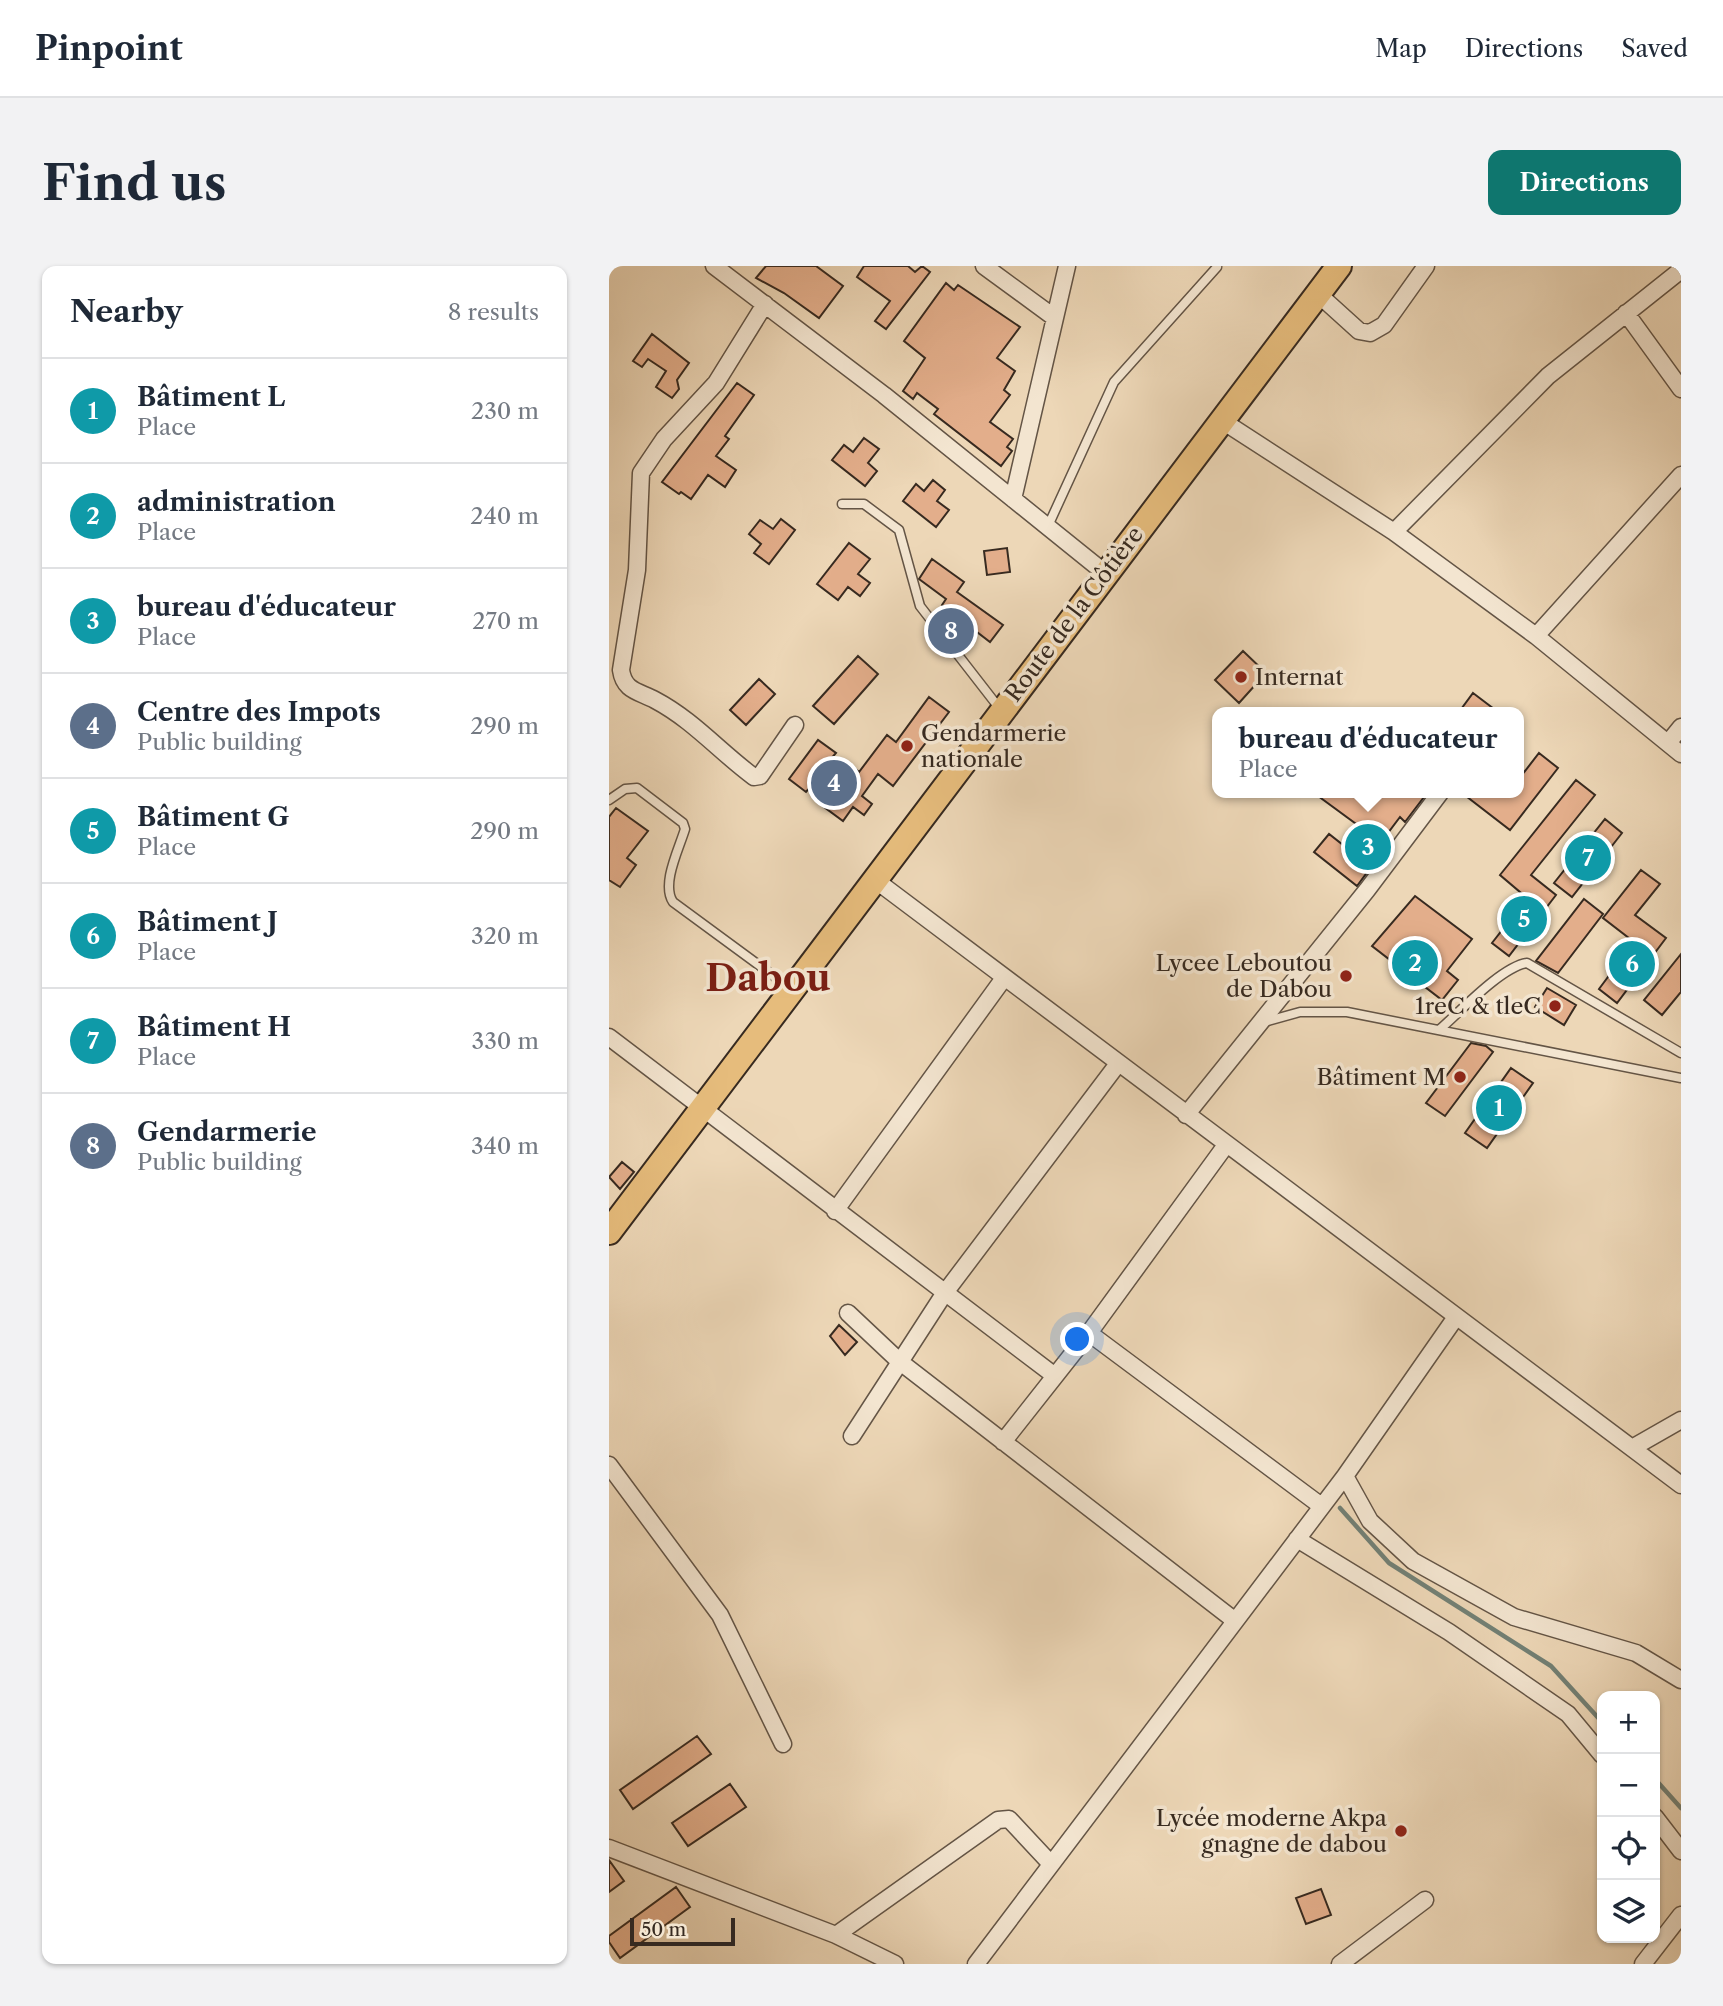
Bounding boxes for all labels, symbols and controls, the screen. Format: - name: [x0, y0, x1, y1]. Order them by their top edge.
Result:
- text: Pinpoint: [35, 28, 183, 69]
- text: Map: [1375, 34, 1427, 63]
- text: Directions: [1465, 34, 1583, 63]
- text: Saved: [1621, 34, 1688, 63]
- button: Directions: [1488, 150, 1681, 215]
- text: Find us: [42, 152, 226, 213]
- text: Nearby: [70, 293, 183, 330]
- text: 8 results: [448, 298, 539, 326]
- text: Bâtiment L: [137, 381, 285, 413]
- text: 1: [88, 397, 98, 425]
- text: 230 m: [471, 397, 539, 425]
- text: Place: [137, 413, 196, 441]
- text: administration: [137, 486, 336, 518]
- text: 2: [86, 502, 100, 530]
- text: 240 m: [470, 502, 539, 530]
- text: Place: [137, 518, 196, 546]
- street label: Route de la Côtière: [999, 521, 1149, 707]
- text: bureau d'éducateur: [137, 591, 396, 623]
- pin: 8: [928, 605, 974, 657]
- text: 3: [87, 607, 100, 635]
- text: 270 m: [472, 607, 539, 635]
- text: Place: [137, 623, 196, 651]
- place label: Internat: [1255, 663, 1343, 691]
- marker: Internat: [1233, 669, 1249, 685]
- text: Centre des Impots: [137, 696, 381, 728]
- popup: [1212, 707, 1524, 798]
- text: 4: [86, 712, 100, 740]
- text: 290 m: [470, 712, 539, 740]
- place label: Gendarmerie nationale: [921, 719, 1067, 773]
- text: bureau d'éducateur: [1239, 723, 1497, 755]
- text: Public building: [137, 728, 302, 756]
- marker: Gendarmerie nationale: [899, 738, 915, 754]
- text: Place: [1239, 755, 1298, 783]
- pin: 4: [811, 757, 857, 809]
- text: Bâtiment G: [137, 801, 289, 833]
- text: 5: [87, 817, 99, 845]
- text: 290 m: [470, 817, 539, 845]
- pin: 3: [1345, 821, 1391, 873]
- pin: 7: [1565, 832, 1611, 884]
- text: Place: [137, 833, 196, 861]
- pin: 5: [1501, 893, 1547, 945]
- text: Bâtiment J: [137, 906, 278, 938]
- text: 6: [86, 922, 100, 950]
- text: 320 m: [471, 922, 539, 950]
- pin: 2: [1392, 937, 1438, 989]
- text: Place: [137, 938, 196, 966]
- pin: 6: [1609, 938, 1655, 990]
- place label: Lycee Leboutou de Dabou: [1155, 949, 1332, 1003]
- district label: Dabou: [705, 955, 831, 1001]
- marker: Lycee Leboutou de Dabou: [1338, 968, 1354, 984]
- place label: 1reC & tleC: [1415, 992, 1541, 1020]
- marker: 1reC & tleC: [1547, 998, 1563, 1014]
- text: Bâtiment H: [137, 1011, 291, 1043]
- text: 7: [87, 1027, 99, 1055]
- text: 330 m: [472, 1027, 539, 1055]
- text: Place: [137, 1043, 196, 1071]
- place label: Bâtiment M: [1316, 1063, 1446, 1091]
- marker: Bâtiment M: [1452, 1069, 1468, 1085]
- pin: 1: [1476, 1082, 1522, 1134]
- text: Gendarmerie: [137, 1116, 316, 1148]
- text: 8: [86, 1132, 100, 1160]
- text: 340 m: [471, 1132, 539, 1160]
- text: Public building: [137, 1148, 302, 1176]
- your location: [1060, 1322, 1094, 1356]
- map controls: [1597, 1691, 1660, 1943]
- button: +: [1597, 1691, 1660, 1754]
- button: −: [1597, 1754, 1660, 1817]
- place label: Lycée moderne Akpa gnagne de dabou: [1156, 1804, 1388, 1858]
- button: locate: [1597, 1817, 1660, 1880]
- marker: Lycée moderne Akpa gnagne de dabou: [1393, 1823, 1409, 1839]
- button: layers: [1597, 1880, 1660, 1943]
- scale bar: [630, 1915, 735, 1947]
- text: 50 m: [641, 1918, 686, 1941]

